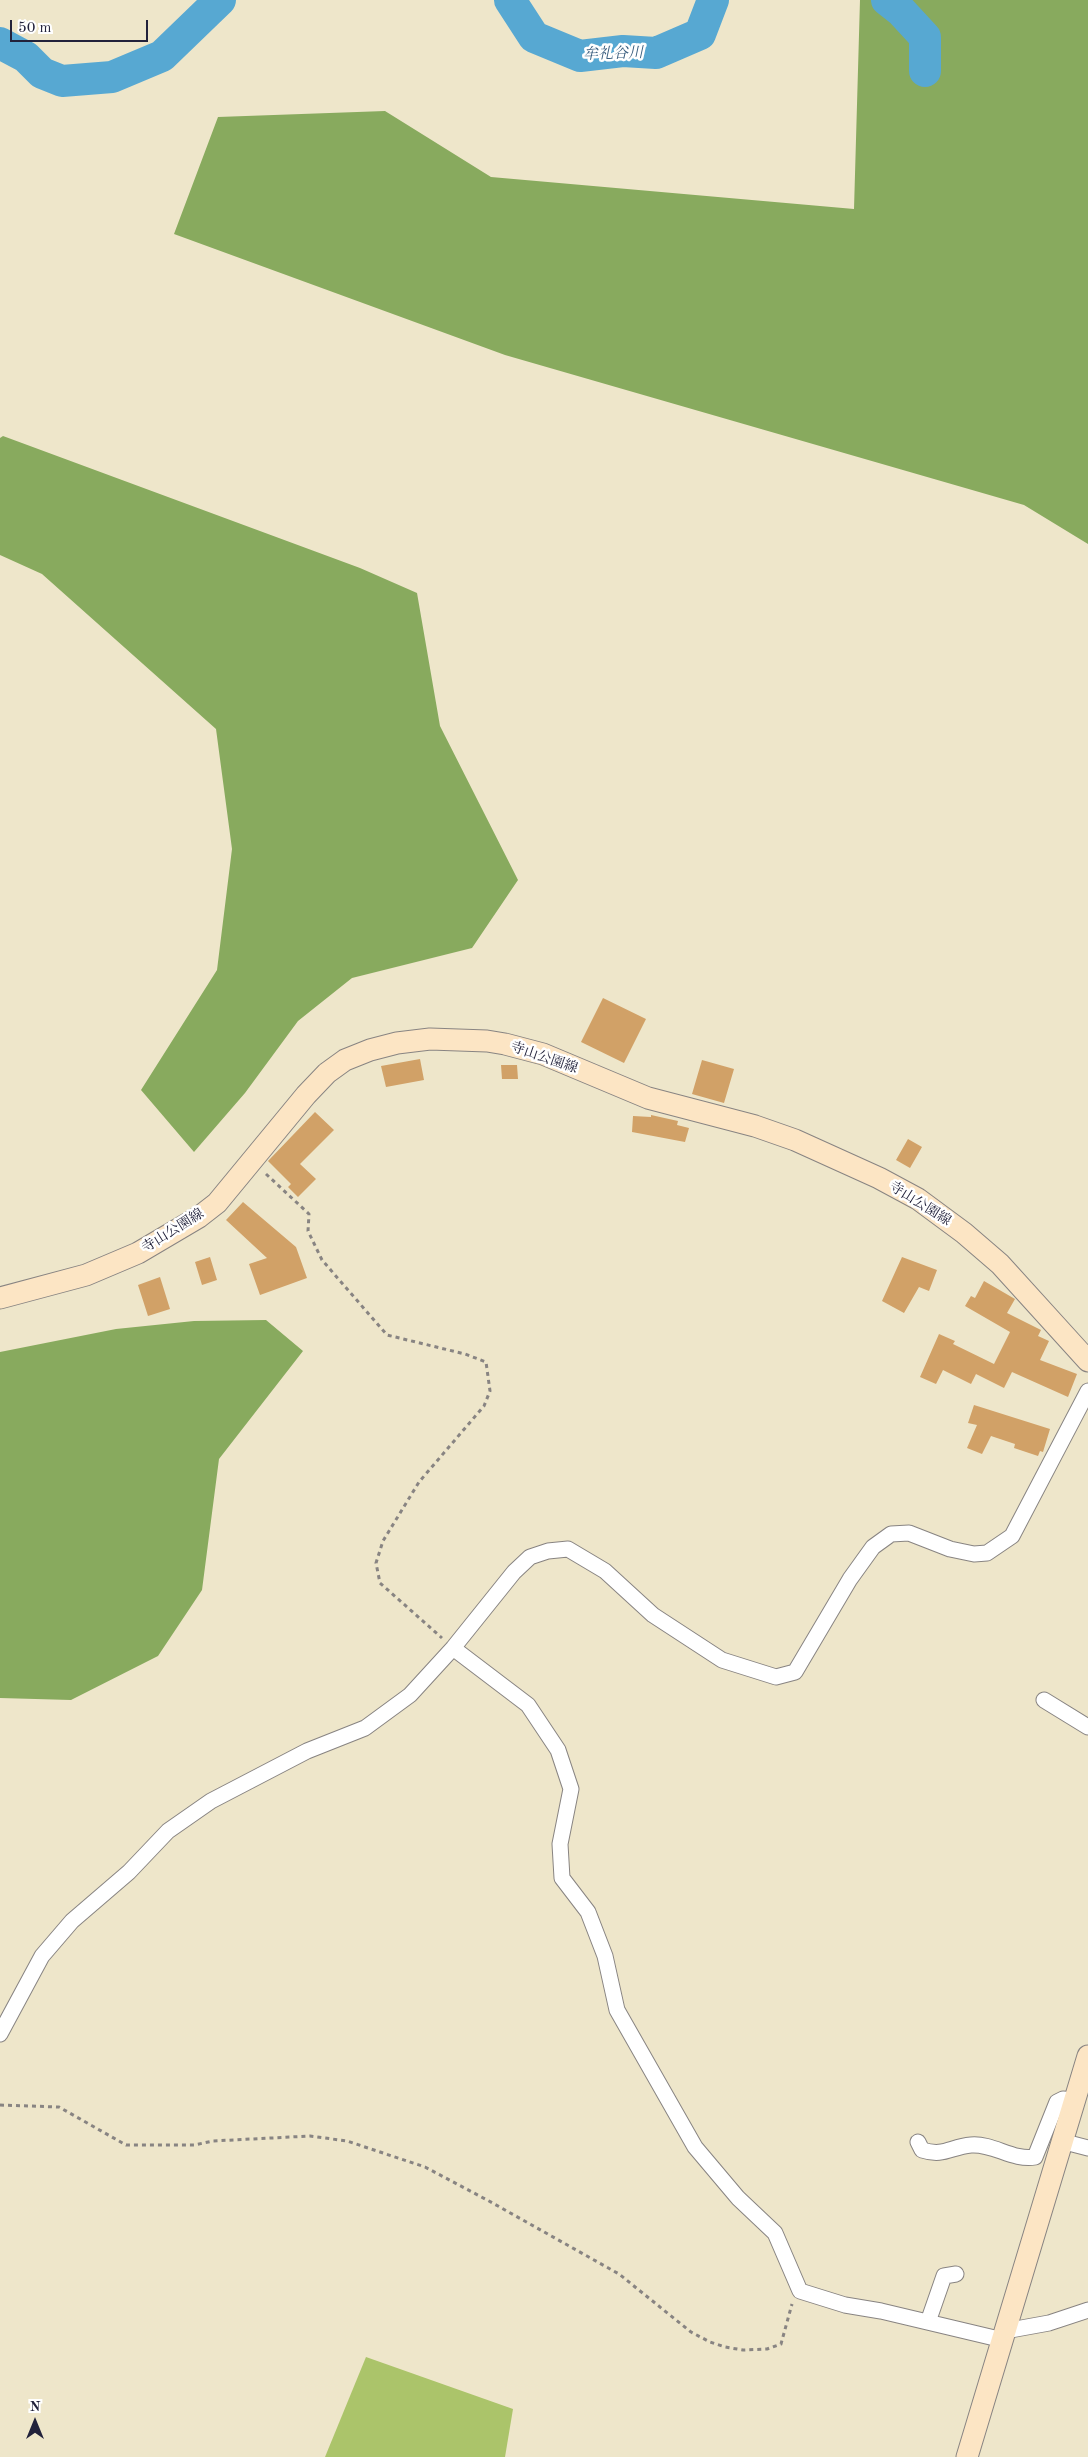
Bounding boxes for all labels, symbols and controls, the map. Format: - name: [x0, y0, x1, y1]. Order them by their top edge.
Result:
- scale bar: [12, 10, 150, 42]
- text: 50 m: [18, 21, 52, 36]
- water label: 牟礼谷川: [583, 44, 643, 64]
- street label: 寺山公園線: [508, 1039, 580, 1077]
- street label: 寺山公園線: [886, 1178, 954, 1230]
- street label: 寺山公園線: [139, 1205, 207, 1257]
- north arrow: [10, 2397, 60, 2447]
- text: N: [30, 2400, 40, 2414]

